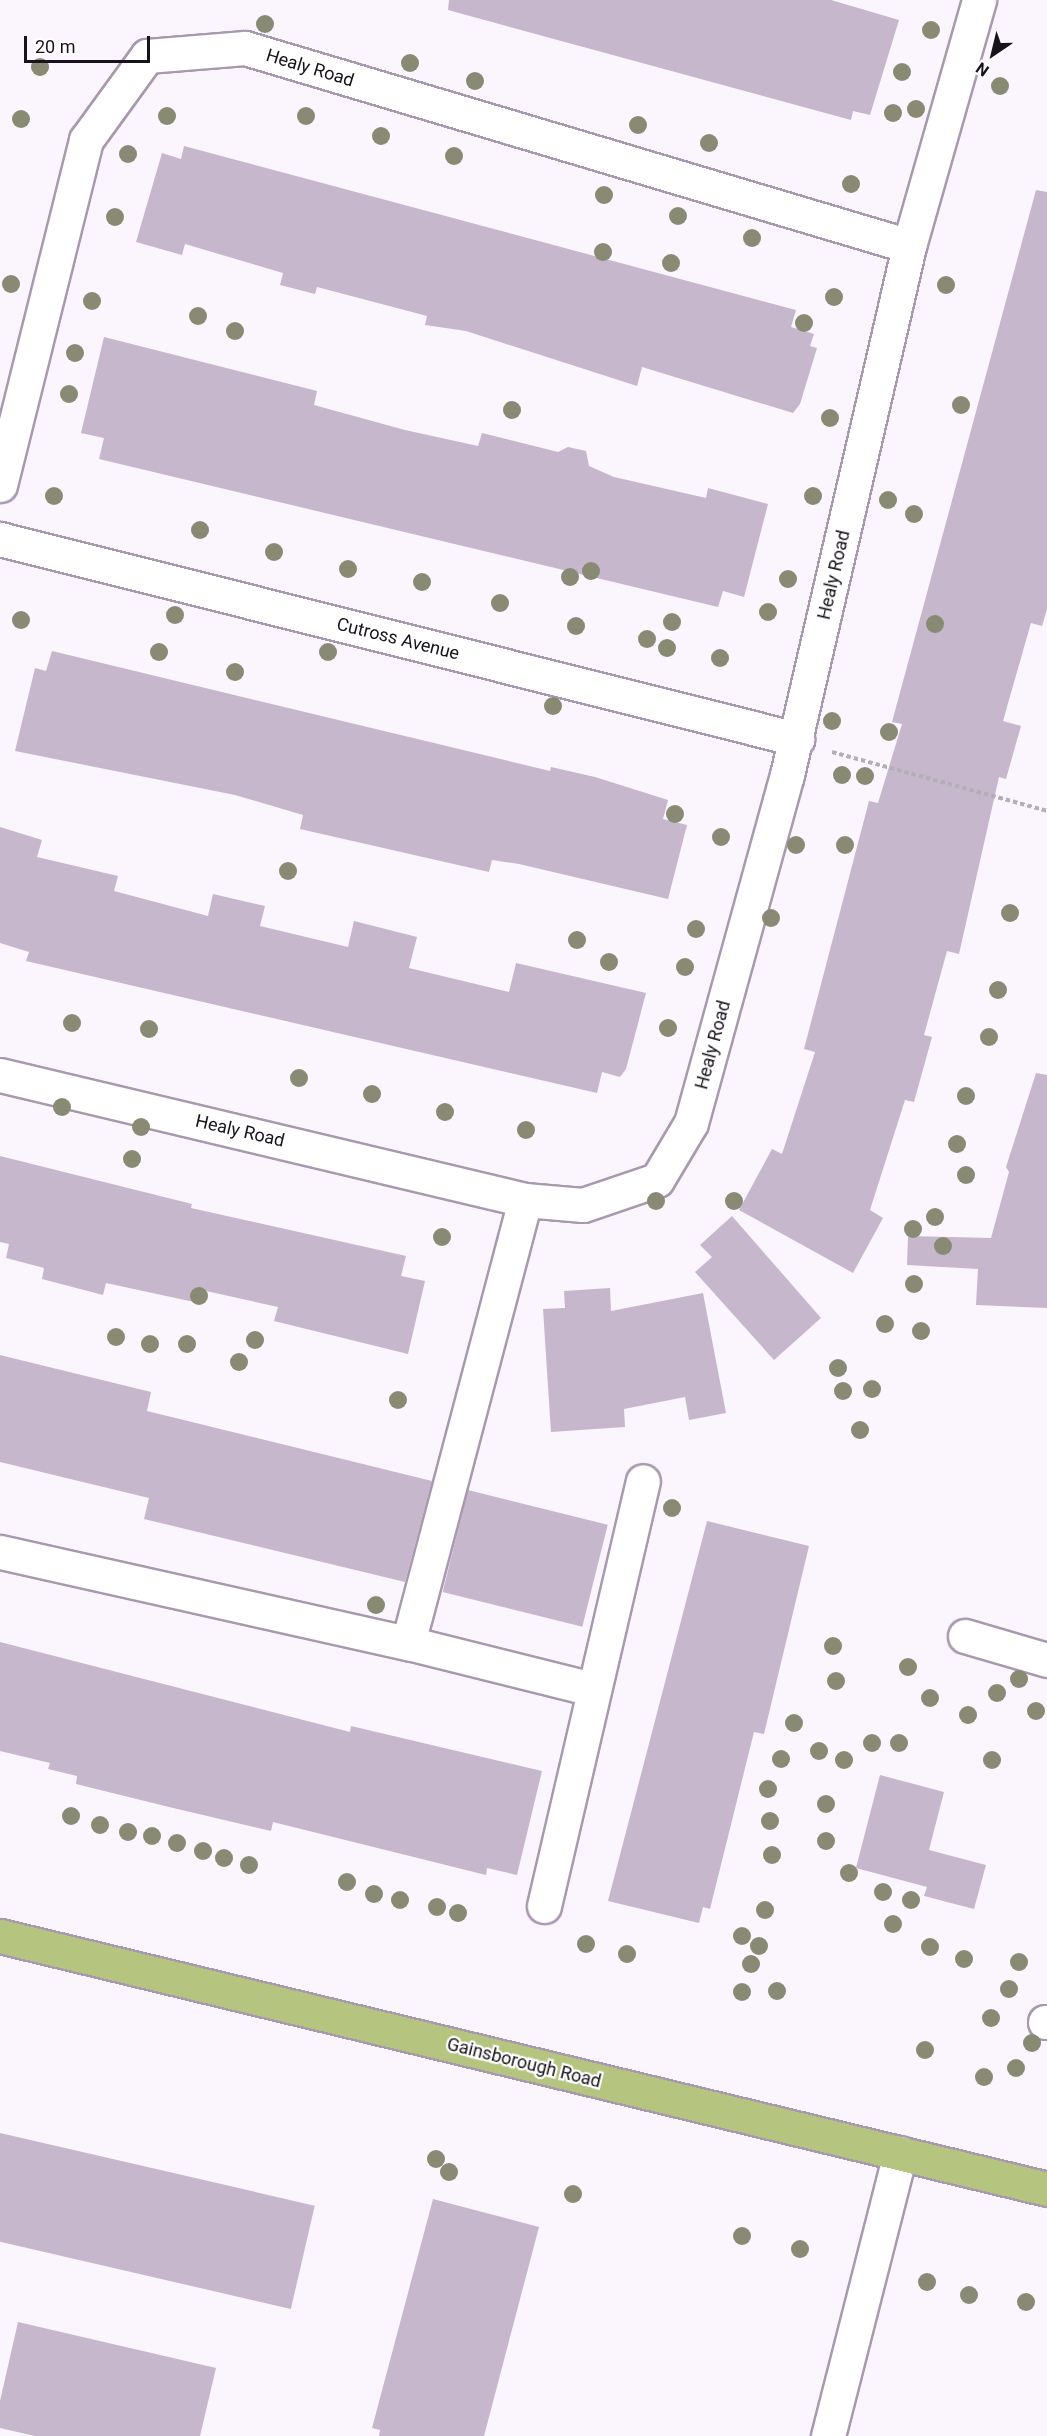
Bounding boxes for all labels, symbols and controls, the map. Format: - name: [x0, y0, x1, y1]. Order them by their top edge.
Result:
- scale bar: [27, 24, 153, 62]
- north arrow: [963, 24, 1023, 84]
- text: 20 m: [35, 36, 75, 57]
- street label: Healy Road: [263, 44, 357, 92]
- text: N: [972, 58, 992, 80]
- street label: Healy Road: [813, 528, 855, 622]
- street label: Cutross Avenue: [334, 613, 462, 665]
- street label: Healy Road: [691, 998, 735, 1092]
- street label: Healy Road: [193, 1110, 287, 1152]
- street label: Gainsborough Road: [445, 2033, 603, 2093]

